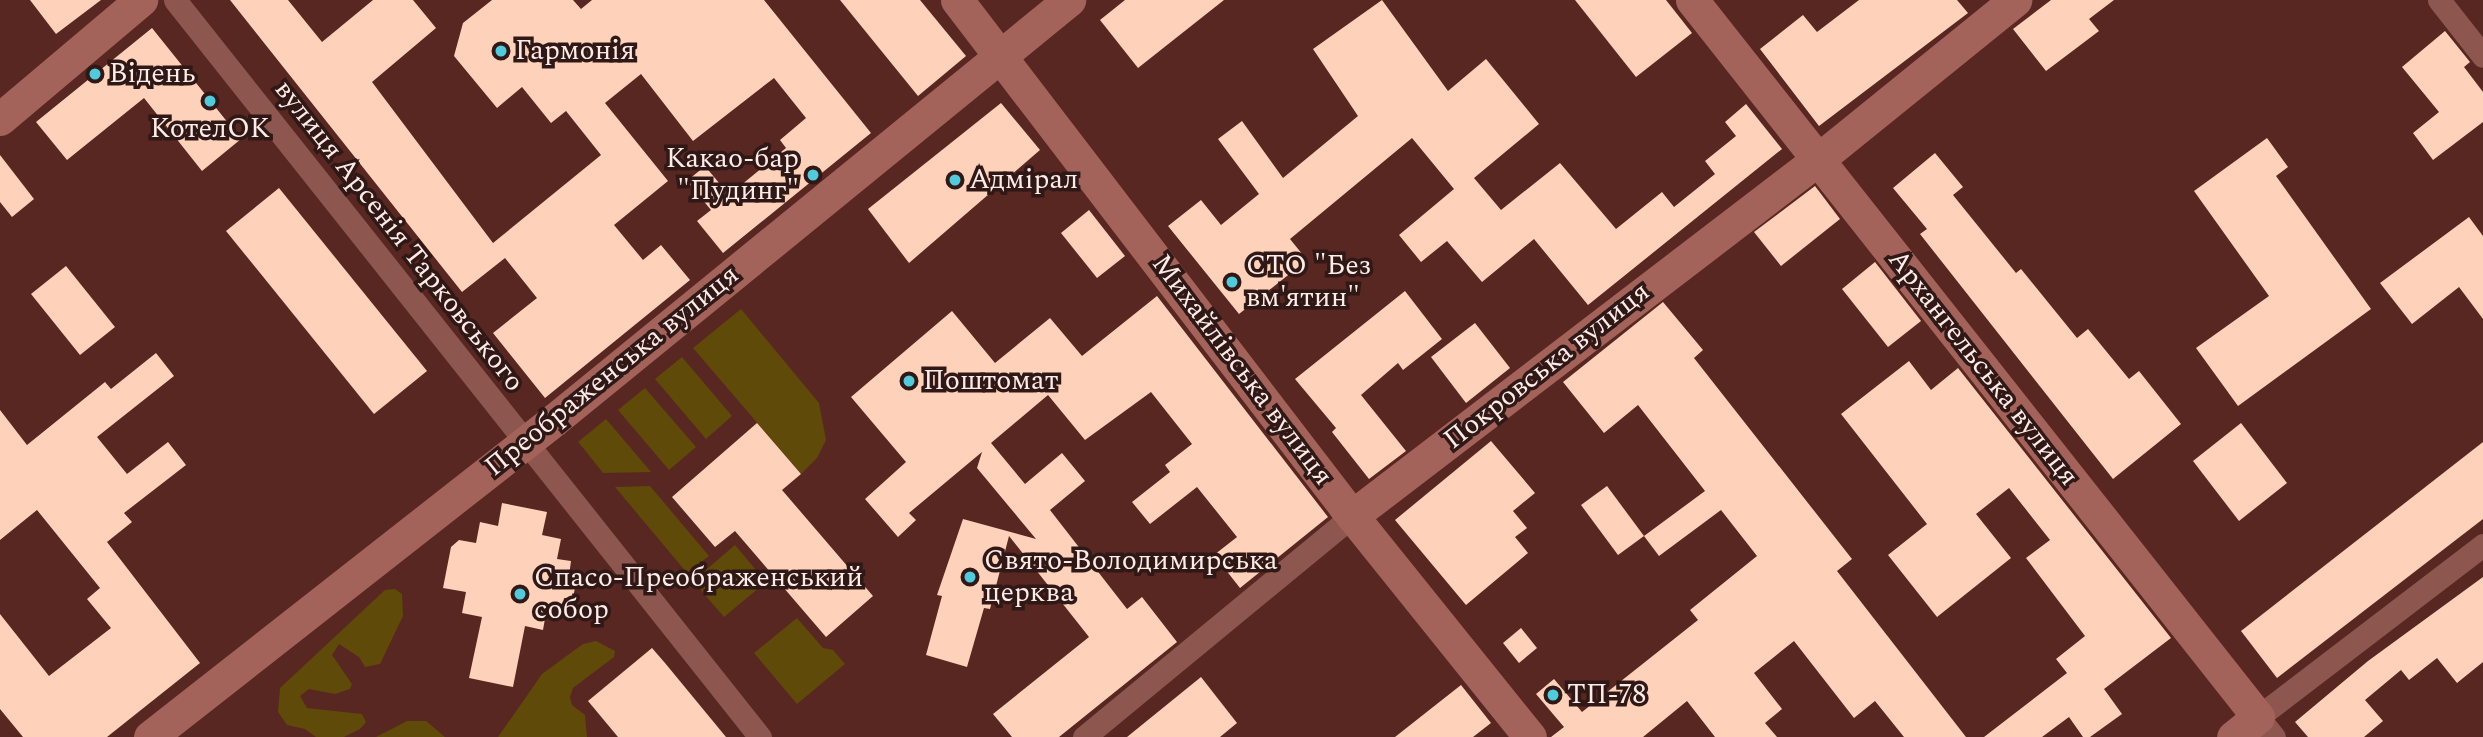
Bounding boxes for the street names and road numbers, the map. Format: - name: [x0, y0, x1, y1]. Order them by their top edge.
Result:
- street label: вулиця Арсенія Тарковського: [267, 74, 531, 398]
- street label: Архангельська вулиця: [1880, 243, 2086, 493]
- street label: Михайлівська вулиця: [1144, 248, 1340, 492]
- street label: Преображенська вулиця: [478, 258, 746, 484]
- street label: Покровська вулиця: [1437, 275, 1657, 457]

